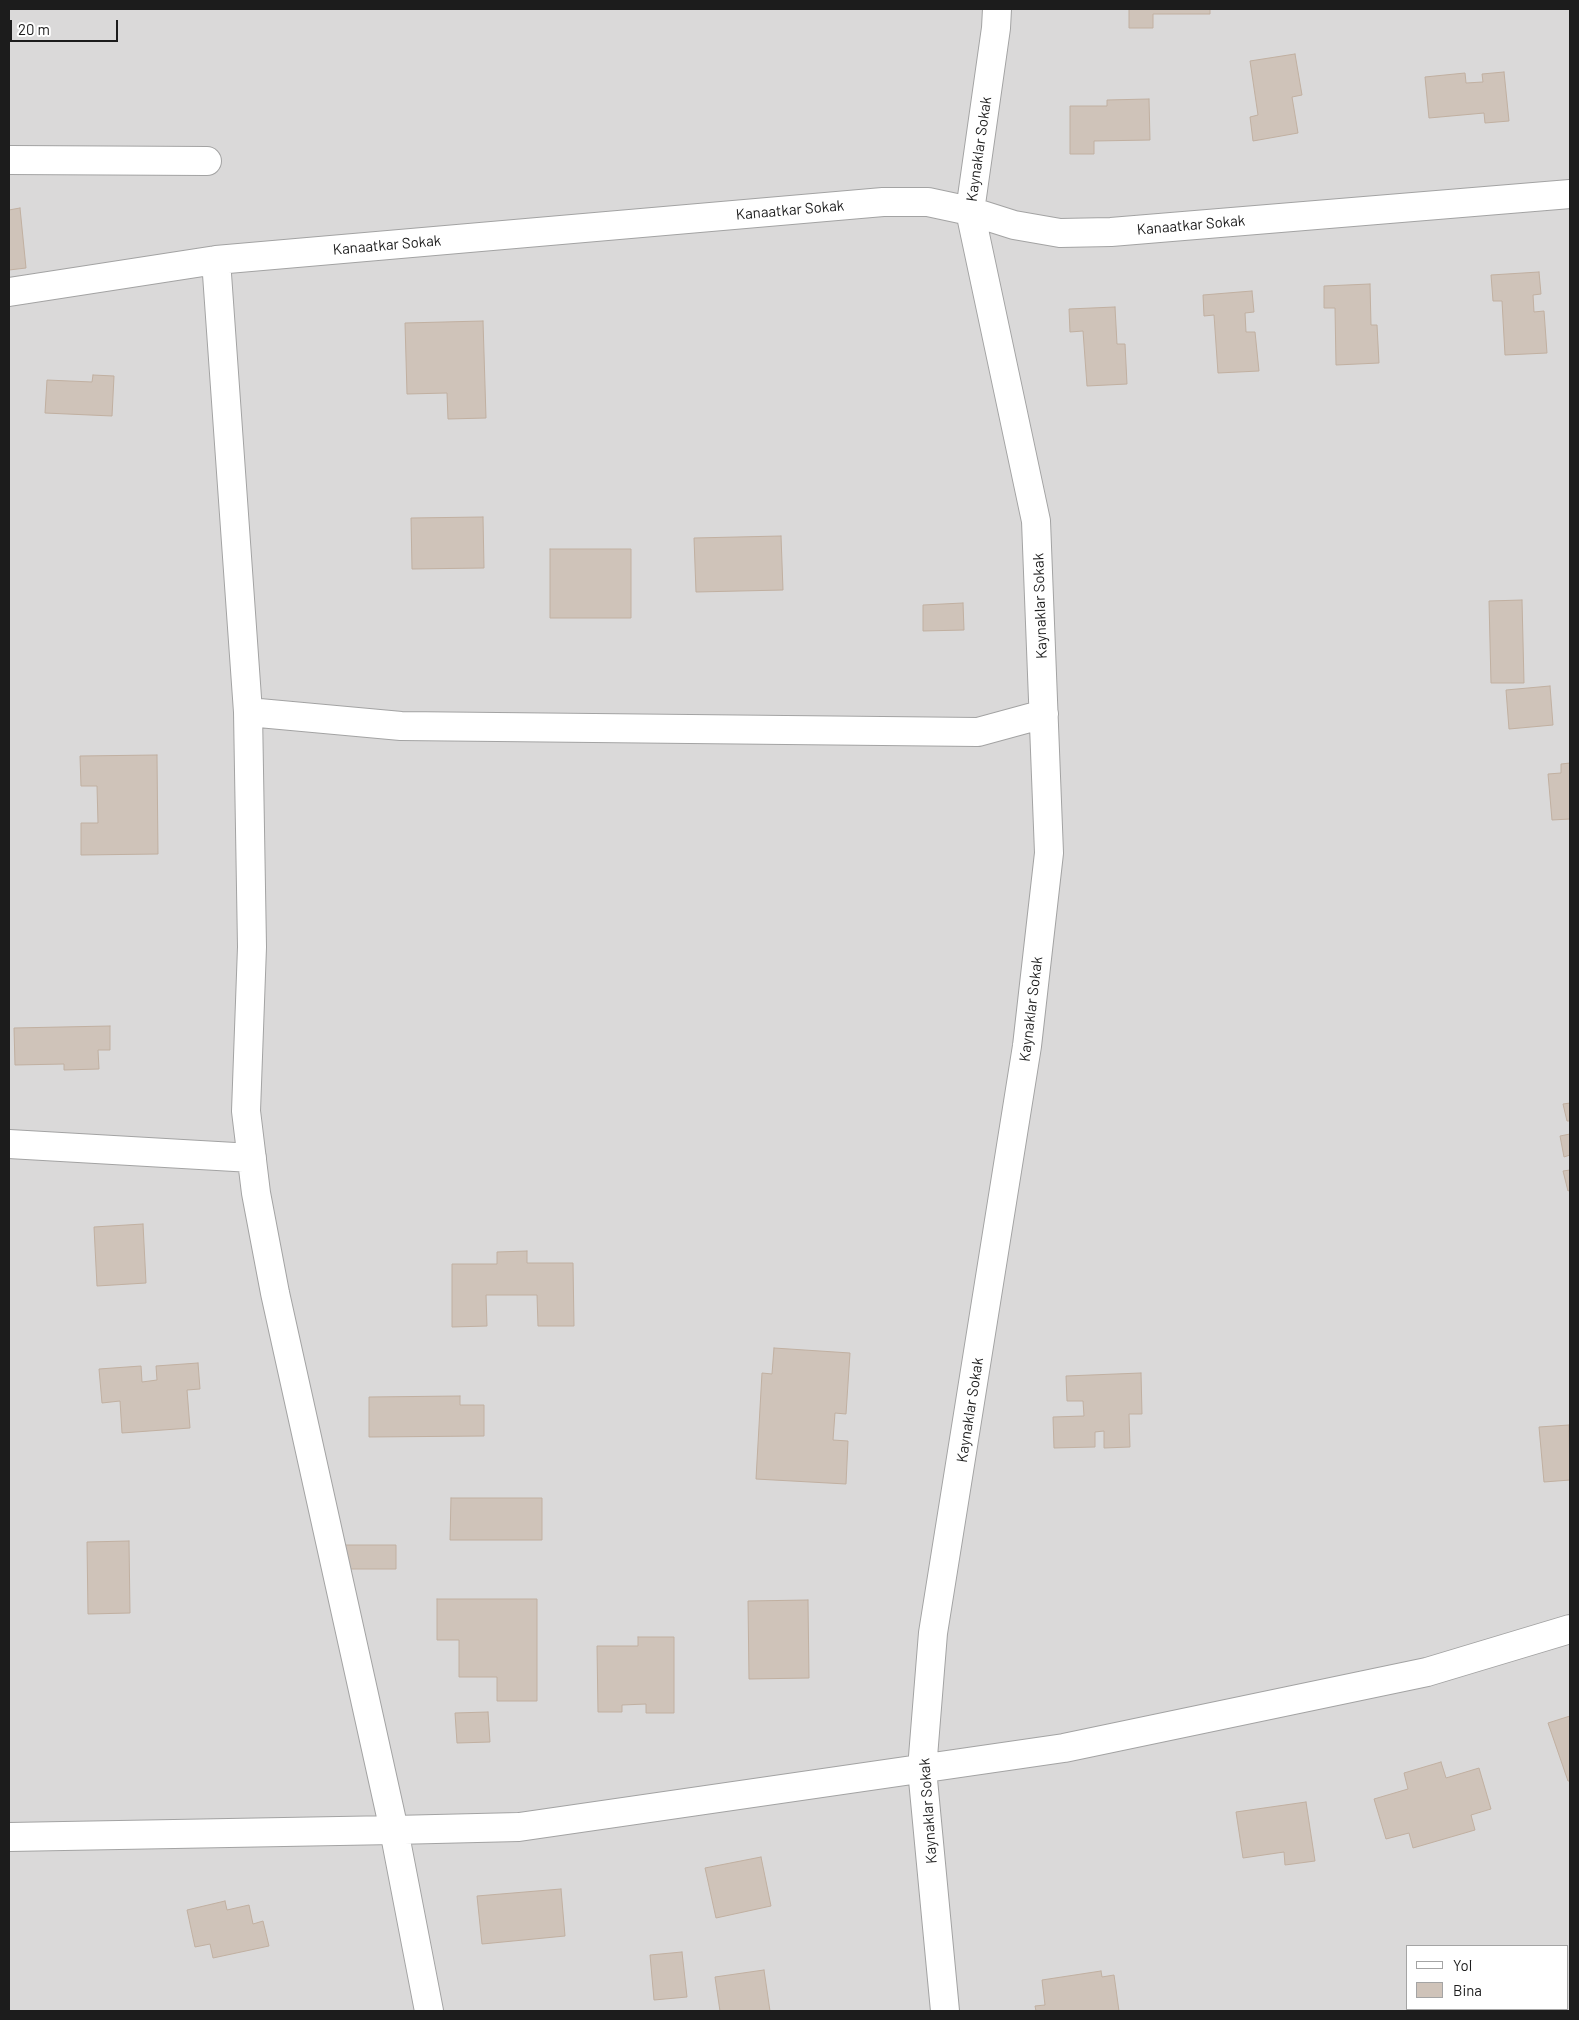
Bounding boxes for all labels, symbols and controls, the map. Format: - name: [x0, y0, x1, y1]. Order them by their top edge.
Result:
- scale bar: [12, 10, 120, 42]
- text: 20 m: [18, 20, 50, 38]
- street label: Kaynaklar Sokak: [963, 95, 995, 203]
- street label: Kanaatkar Sokak: [735, 196, 845, 224]
- street label: Kanaatkar Sokak: [1136, 211, 1246, 239]
- street label: Kanaatkar Sokak: [332, 231, 442, 259]
- street label: Kaynaklar Sokak: [1029, 553, 1051, 659]
- street label: Kaynaklar Sokak: [1016, 955, 1046, 1063]
- street label: Kaynaklar Sokak: [953, 1356, 987, 1464]
- street label: Kaynaklar Sokak: [915, 1758, 941, 1864]
- legend: [1406, 1945, 1569, 2010]
- text: Yol: [1453, 1956, 1472, 1974]
- text: Bina: [1453, 1981, 1482, 1999]

